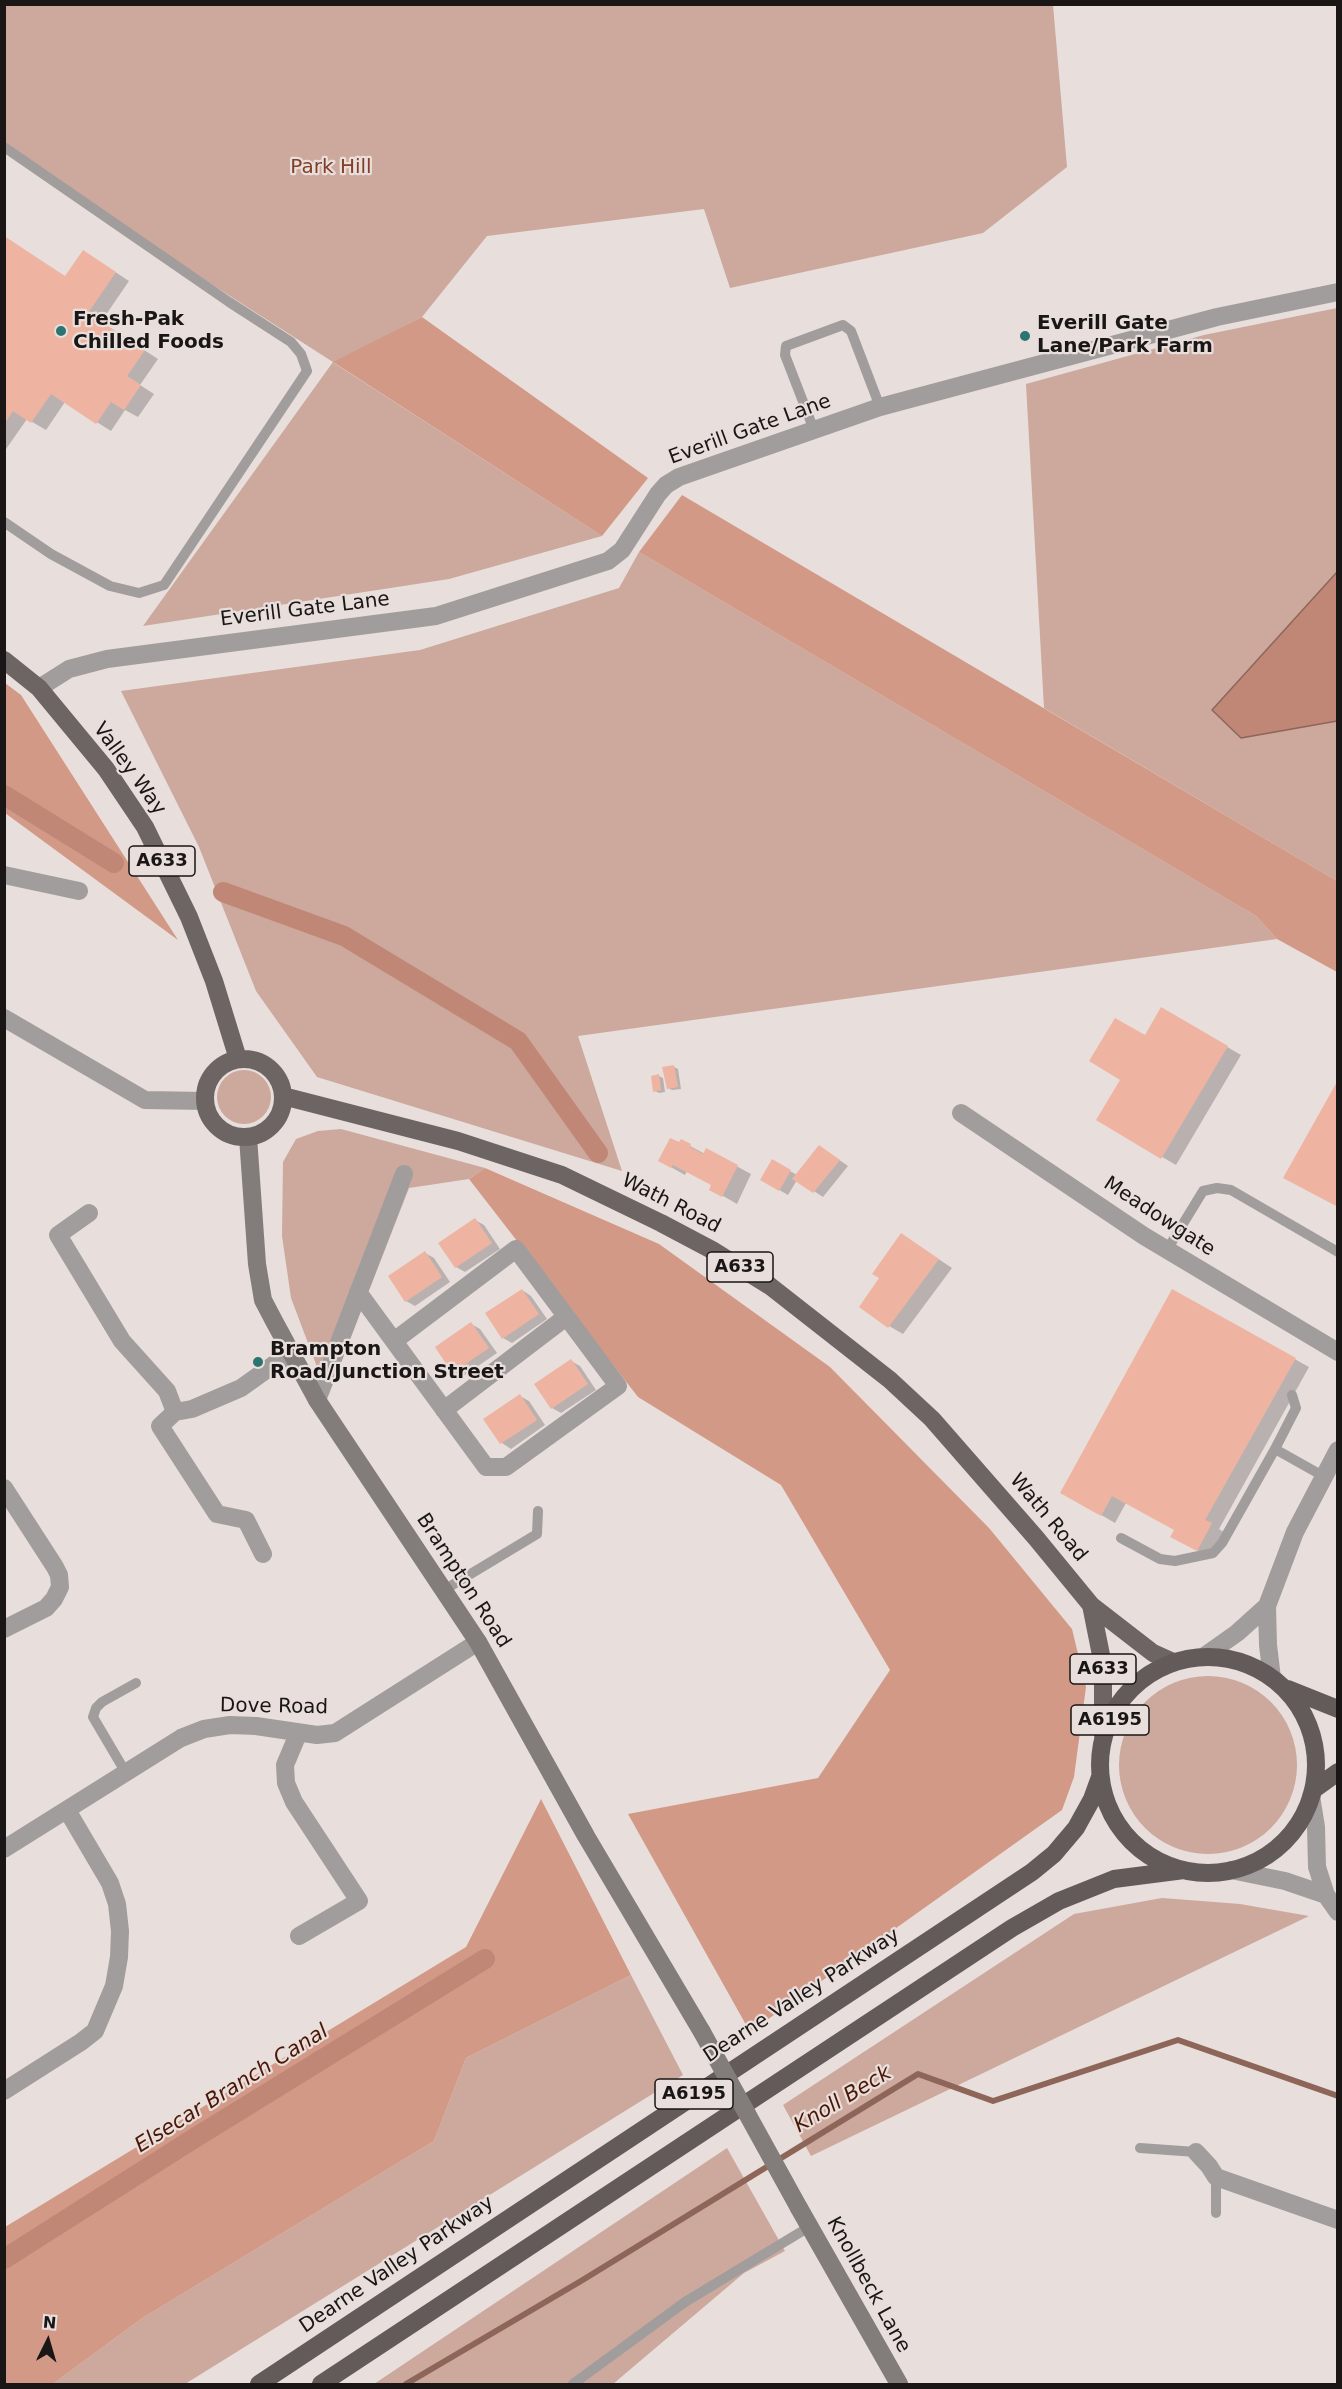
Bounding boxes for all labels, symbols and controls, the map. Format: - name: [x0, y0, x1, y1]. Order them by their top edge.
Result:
- park label: Park Hill: [290, 156, 372, 180]
- place label: Fresh-Pak Chilled Foods: [73, 308, 224, 355]
- place label: Everill Gate Lane/Park Farm: [1037, 312, 1213, 359]
- marker: Fresh-Pak Chilled Foods: [54, 324, 68, 338]
- marker: Everill Gate Lane/Park Farm: [1018, 329, 1032, 343]
- street label: Everill Gate Lane: [666, 390, 834, 470]
- street label: Everill Gate Lane: [219, 588, 391, 632]
- street label: Valley Way: [87, 718, 171, 820]
- road number: A633: [129, 846, 195, 876]
- street label: Wath Road: [618, 1169, 724, 1239]
- street label: Meadowgate: [1099, 1172, 1219, 1262]
- road number: A633: [707, 1252, 773, 1282]
- place label: Brampton Road/Junction Street: [270, 1338, 504, 1385]
- marker: Brampton Road/Junction Street: [251, 1355, 265, 1369]
- street label: Wath Road: [1004, 1469, 1092, 1567]
- street label: Brampton Road: [411, 1509, 515, 1653]
- road number: A633: [1070, 1654, 1136, 1684]
- street label: Dove Road: [220, 1694, 328, 1720]
- road number: A6195: [1071, 1705, 1149, 1735]
- street label: Dearne Valley Parkway: [700, 1924, 904, 2068]
- water label: Elsecar Branch Canal: [131, 2019, 333, 2159]
- water label: Knoll Beck: [790, 2061, 896, 2139]
- road number: A6195: [655, 2079, 733, 2109]
- street label: Dearne Valley Parkway: [295, 2191, 499, 2339]
- street label: Knollbeck Lane: [821, 2213, 915, 2357]
- north arrow: [18, 2311, 78, 2371]
- text: N: [42, 2313, 57, 2333]

